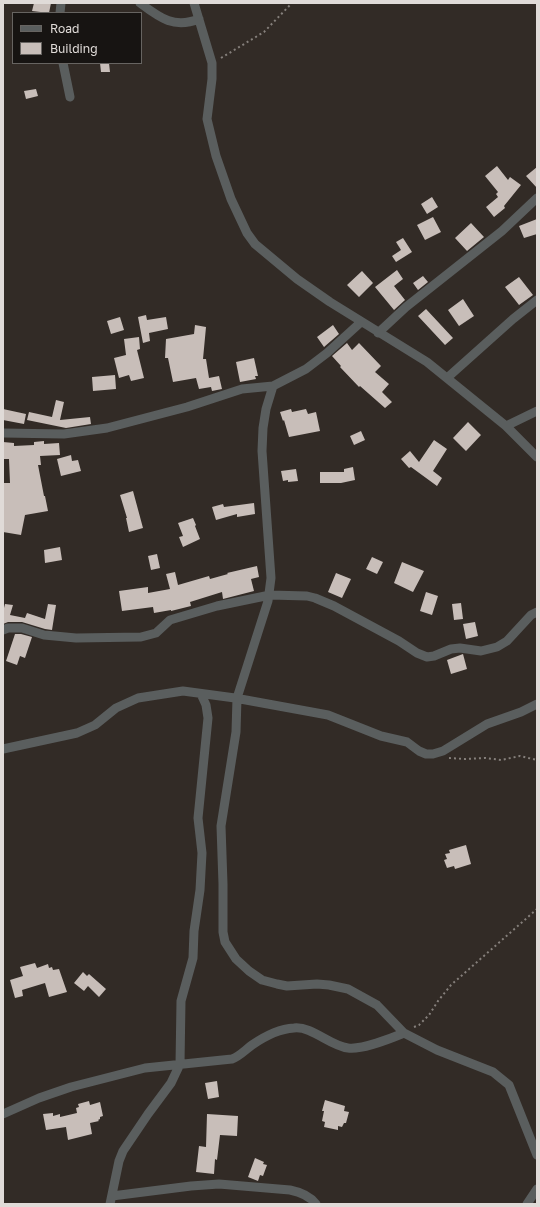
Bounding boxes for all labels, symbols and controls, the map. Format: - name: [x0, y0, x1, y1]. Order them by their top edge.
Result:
- legend: [12, 12, 142, 64]
- text: Road: [50, 21, 79, 36]
- text: Building: [50, 41, 98, 56]

